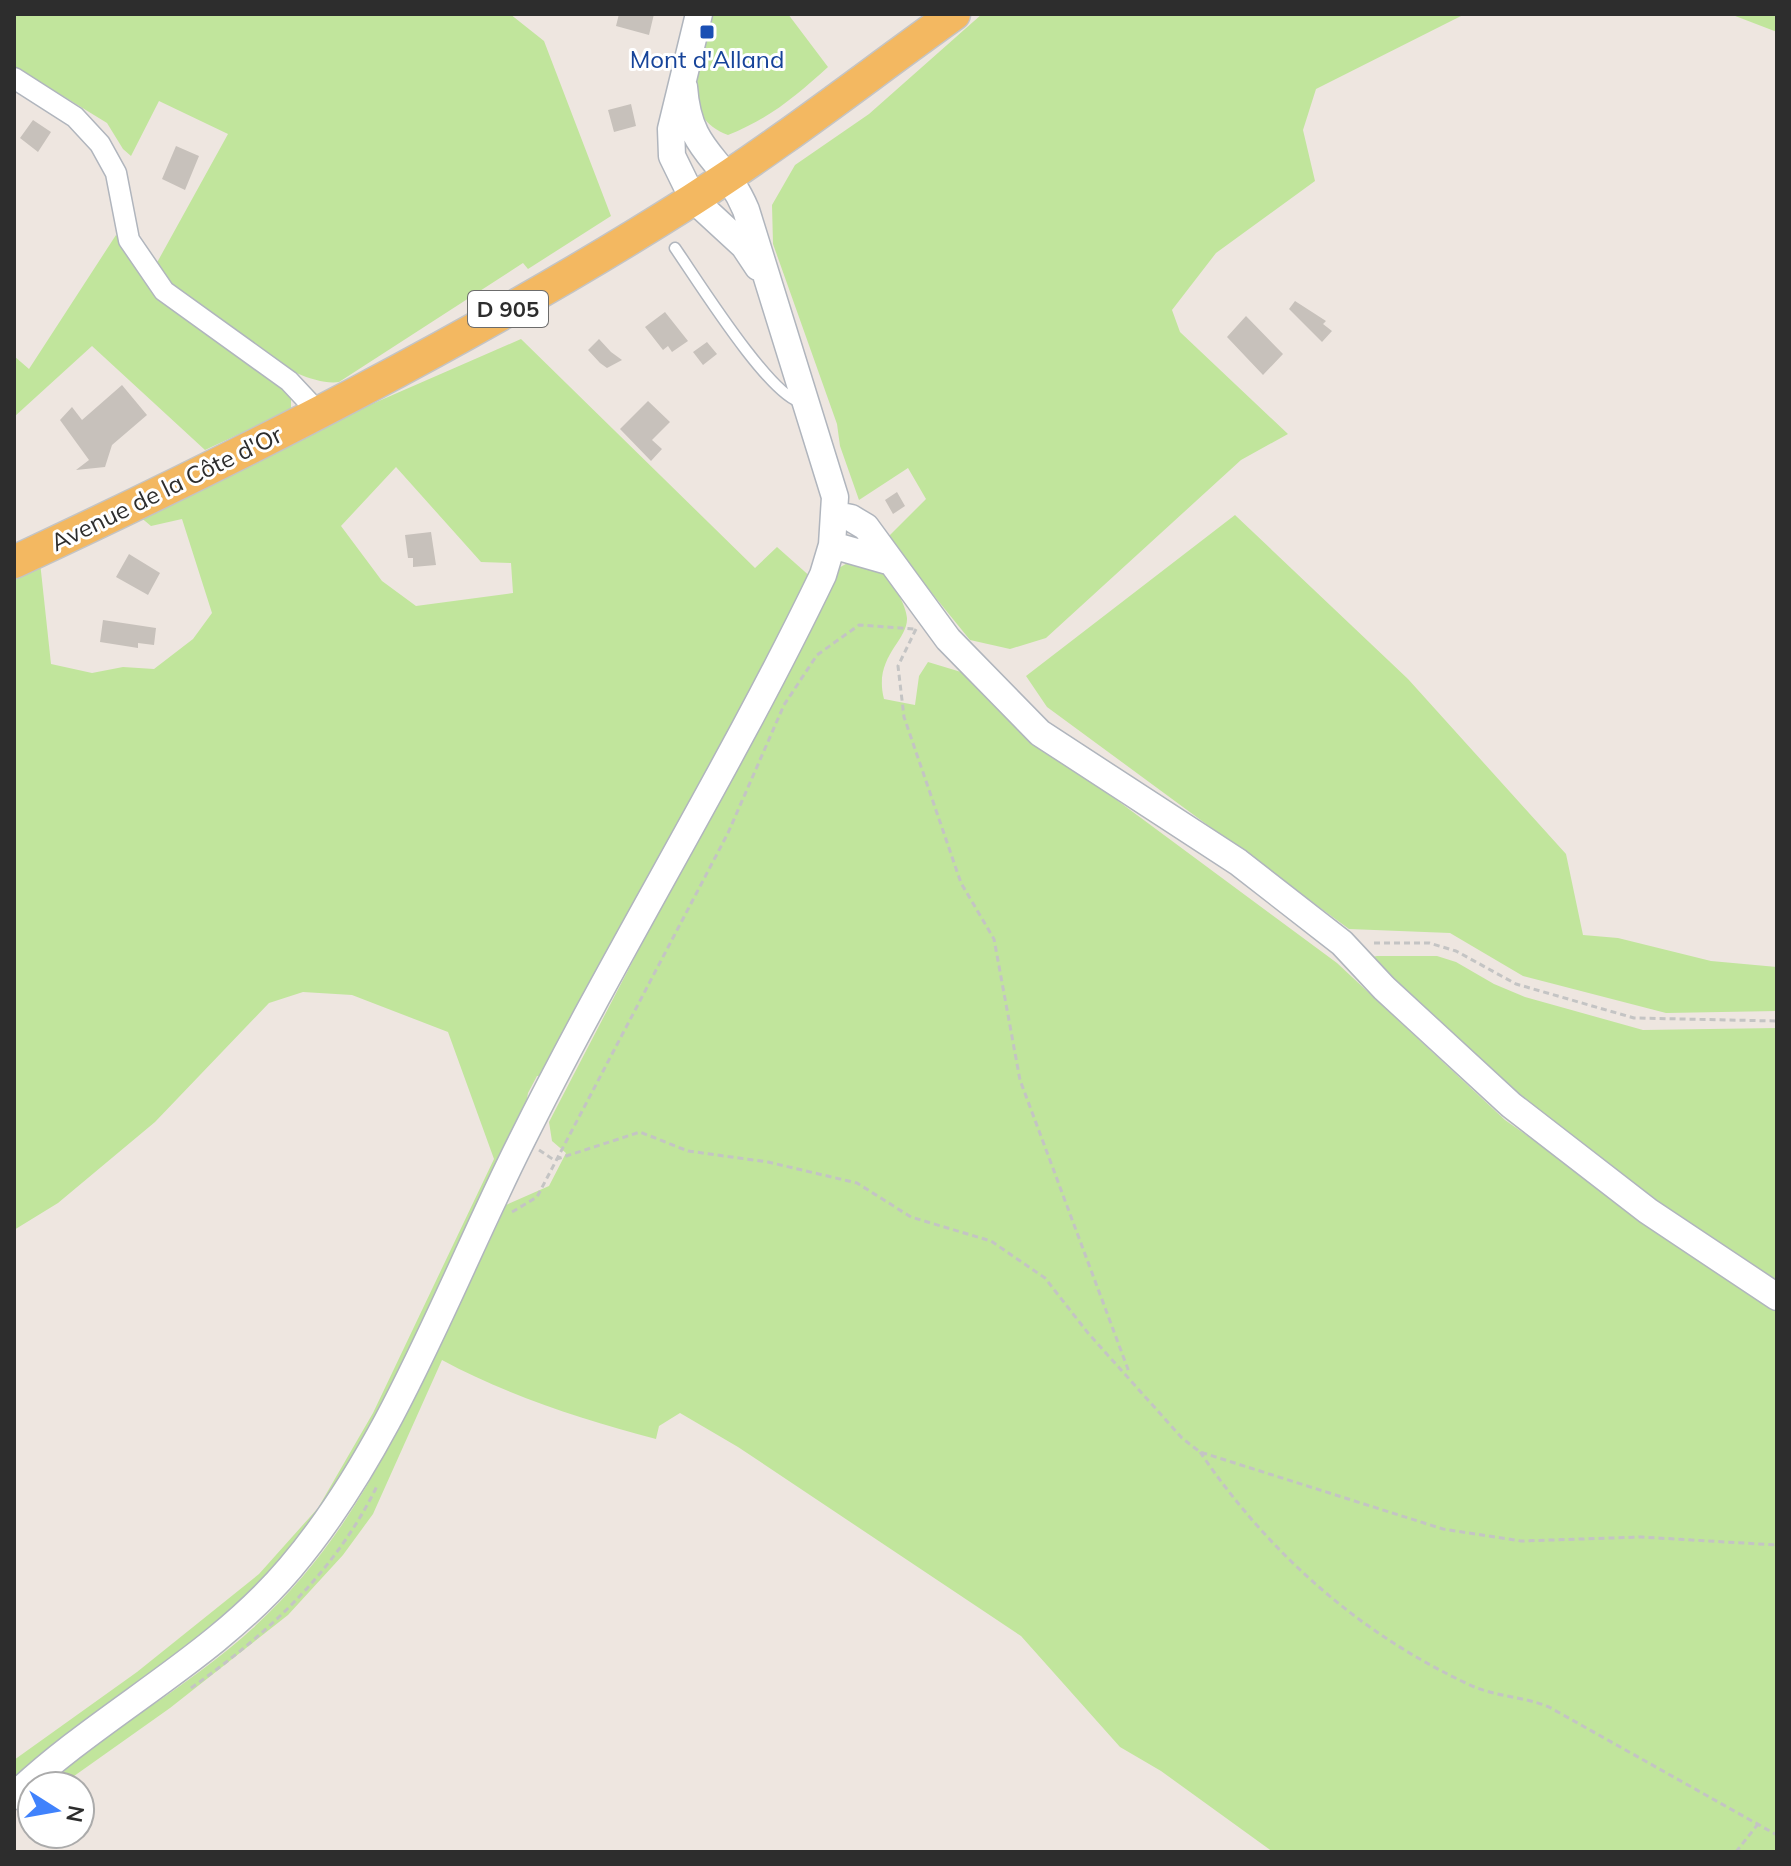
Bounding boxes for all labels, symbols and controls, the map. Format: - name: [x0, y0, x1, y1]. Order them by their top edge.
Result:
- marker: Mont d'Alland: [698, 23, 716, 41]
- place label: Mont d'Alland: [630, 44, 784, 74]
- road number: D 905: [468, 291, 548, 327]
- street label: Avenue de la Côte d'Or: [45, 419, 287, 557]
- north arrow: [16, 1770, 96, 1850]
- text: N: [60, 1803, 91, 1825]

